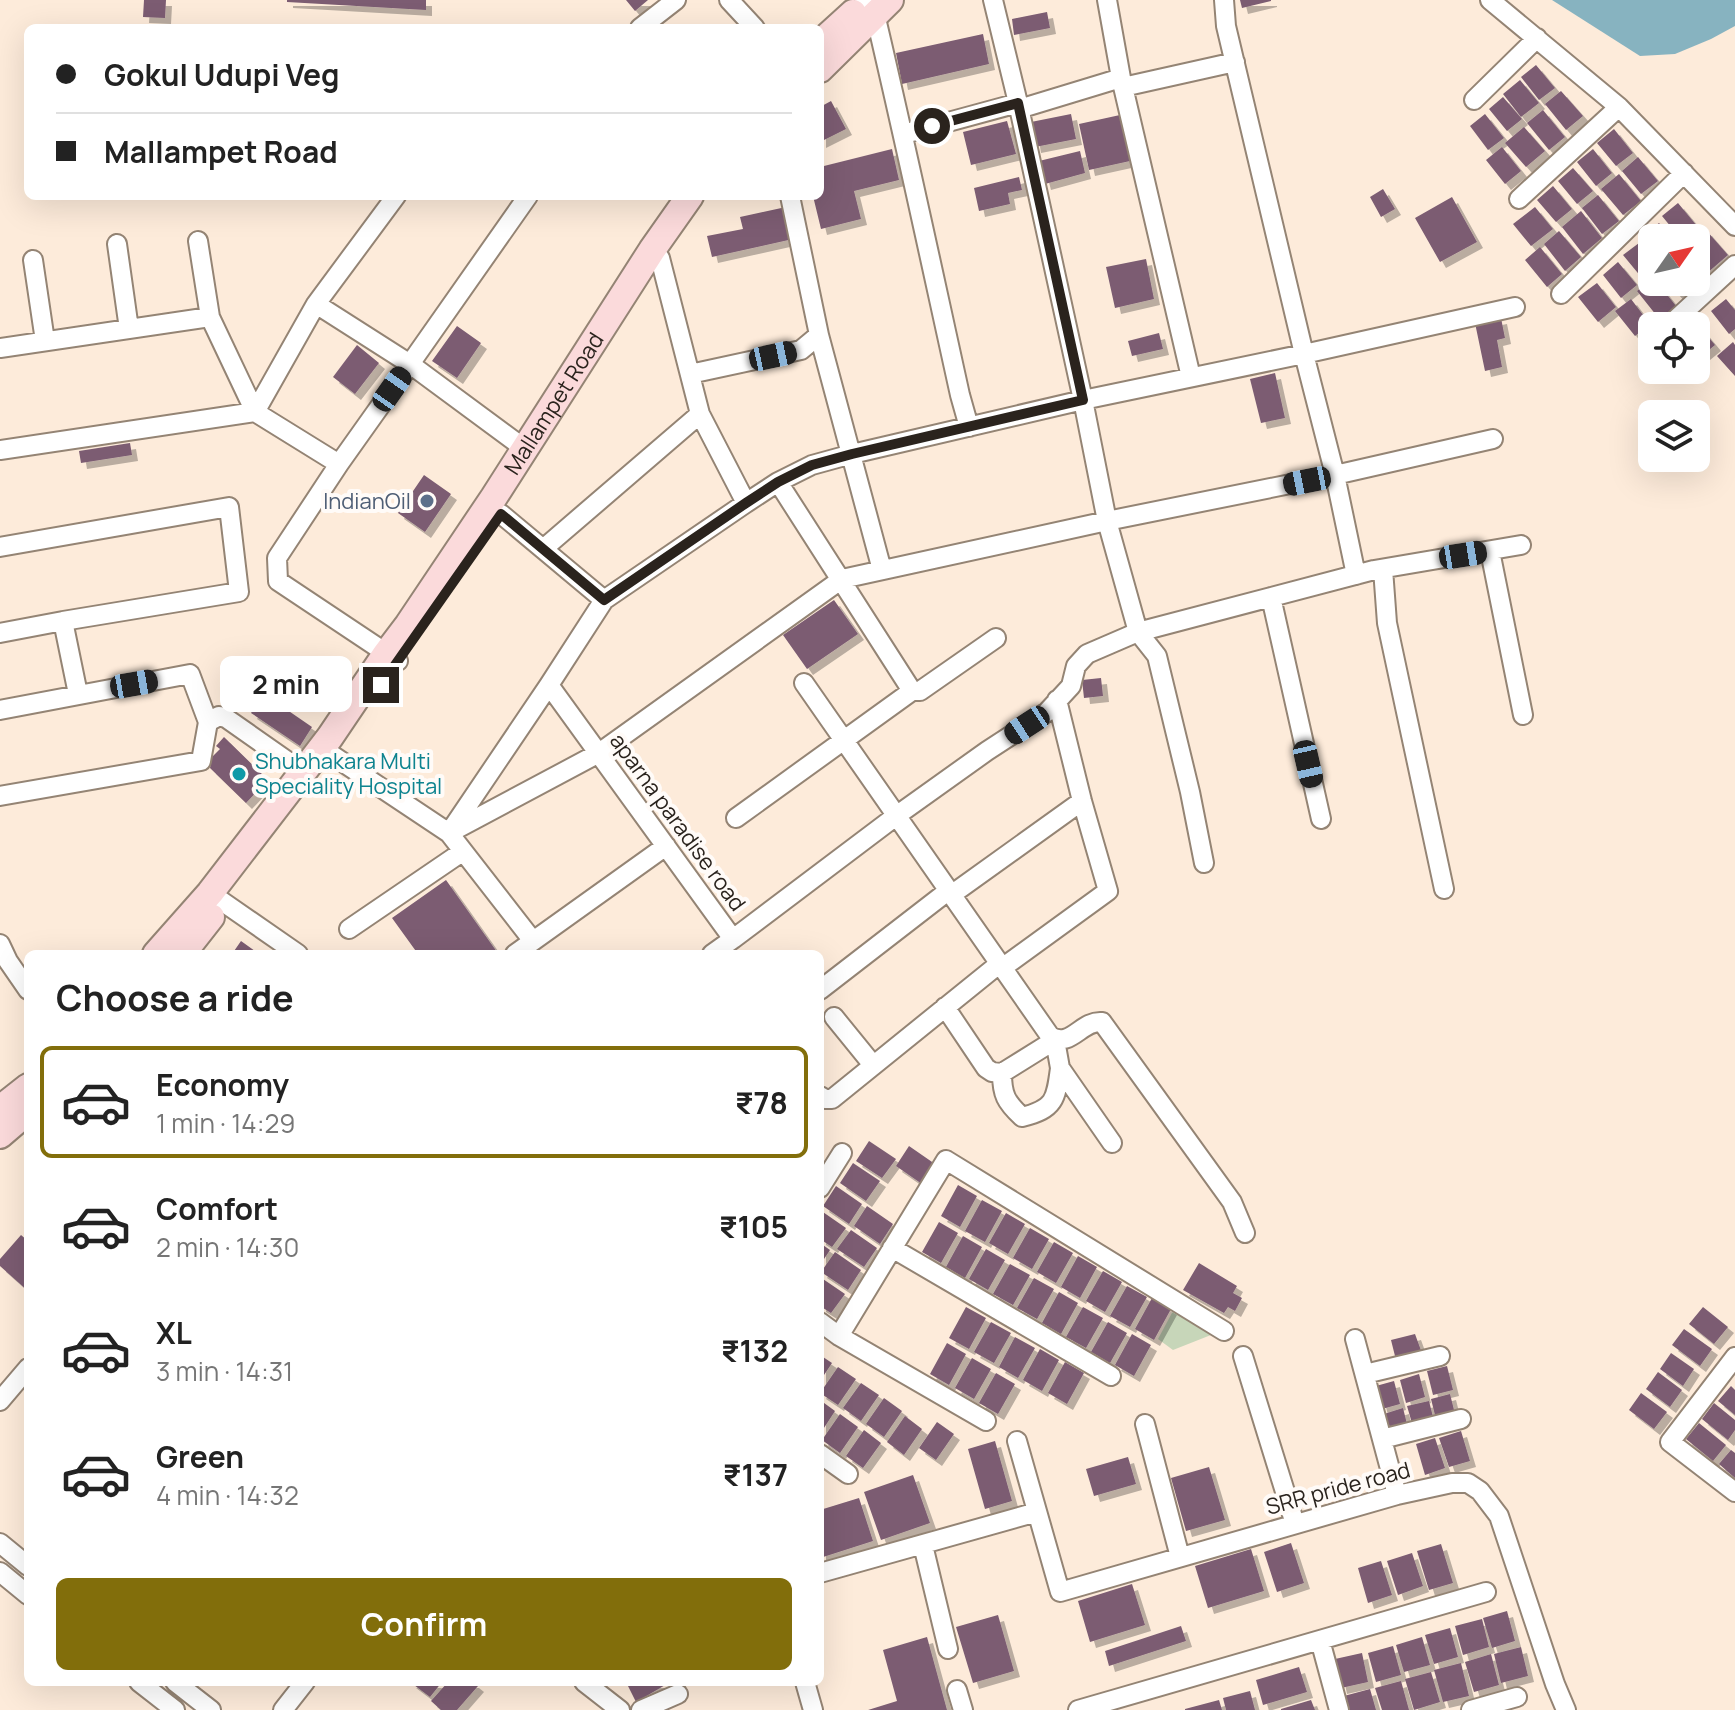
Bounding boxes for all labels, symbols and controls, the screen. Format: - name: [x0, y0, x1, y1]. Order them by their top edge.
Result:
- text: Gokul Udupi Veg: [104, 54, 340, 95]
- route start: [914, 108, 950, 144]
- text: Mallampet Road: [104, 131, 338, 172]
- north arrow: [1638, 224, 1710, 296]
- map controls: [1638, 224, 1710, 472]
- button: locate: [1638, 312, 1710, 384]
- street label: Mallampet Road: [497, 327, 610, 480]
- car: [747, 339, 799, 373]
- car: [368, 362, 416, 416]
- button: layers: [1638, 400, 1710, 472]
- car: [1281, 465, 1333, 497]
- place label: IndianOil: [323, 486, 411, 516]
- marker: IndianOil: [418, 492, 436, 510]
- car: [1437, 539, 1489, 571]
- callout: 2 min: [221, 657, 353, 713]
- text: 2 min: [252, 666, 320, 702]
- route end: [363, 667, 399, 703]
- car: [108, 668, 160, 700]
- car: [1000, 702, 1054, 748]
- street label: aparna paradise road: [603, 727, 753, 917]
- car: [1291, 738, 1325, 790]
- place label: Shubhakara Multi Speciality Hospital: [255, 746, 442, 801]
- marker: Shubhakara Multi Speciality Hospital: [230, 765, 248, 783]
- text: Choose a ride: [56, 973, 294, 1022]
- text: Economy: [156, 1064, 289, 1105]
- icon: car: [60, 1066, 132, 1138]
- text: ₹78: [735, 1082, 788, 1123]
- text: 1 min · 14:29: [156, 1105, 295, 1141]
- text: Comfort: [156, 1188, 278, 1229]
- icon: car: [60, 1190, 132, 1262]
- text: ₹105: [719, 1206, 788, 1247]
- text: 2 min · 14:30: [156, 1229, 299, 1265]
- text: XL: [156, 1312, 192, 1353]
- icon: car: [60, 1314, 132, 1386]
- text: ₹132: [721, 1330, 788, 1371]
- text: 3 min · 14:31: [156, 1353, 293, 1389]
- text: Green: [156, 1436, 244, 1477]
- icon: car: [60, 1438, 132, 1510]
- text: ₹137: [723, 1454, 788, 1495]
- street label: SRR pride road: [1263, 1454, 1413, 1522]
- text: 4 min · 14:32: [156, 1477, 299, 1513]
- button: Confirm: [56, 1578, 792, 1670]

